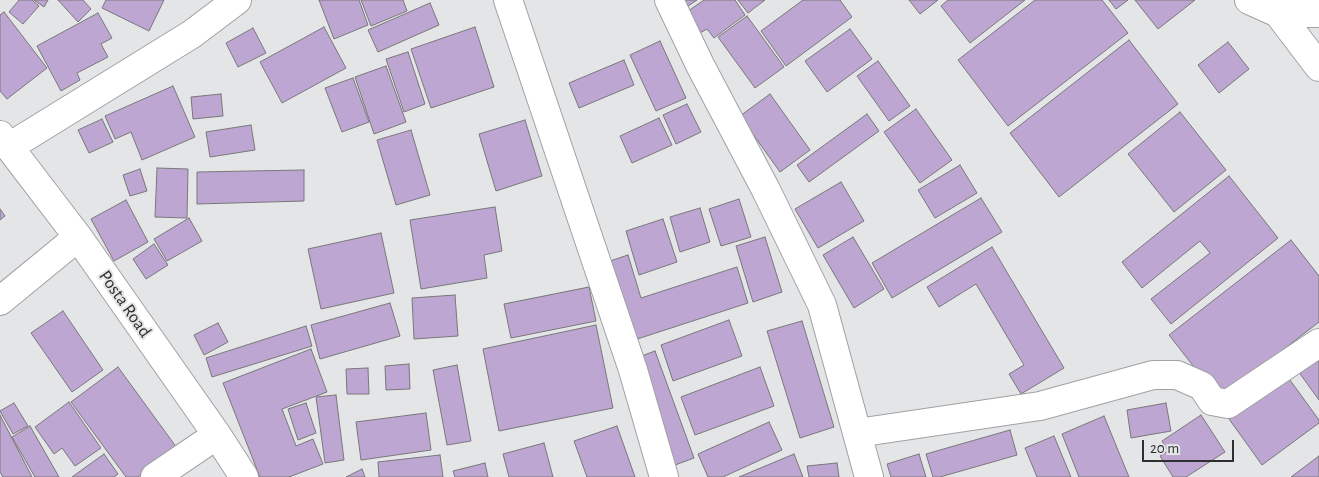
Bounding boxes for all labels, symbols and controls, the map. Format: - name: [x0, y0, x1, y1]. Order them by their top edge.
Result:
- street label: Posta Road: [94, 266, 156, 342]
- scale bar: [1144, 430, 1236, 462]
- text: 20 m: [1150, 441, 1179, 456]

